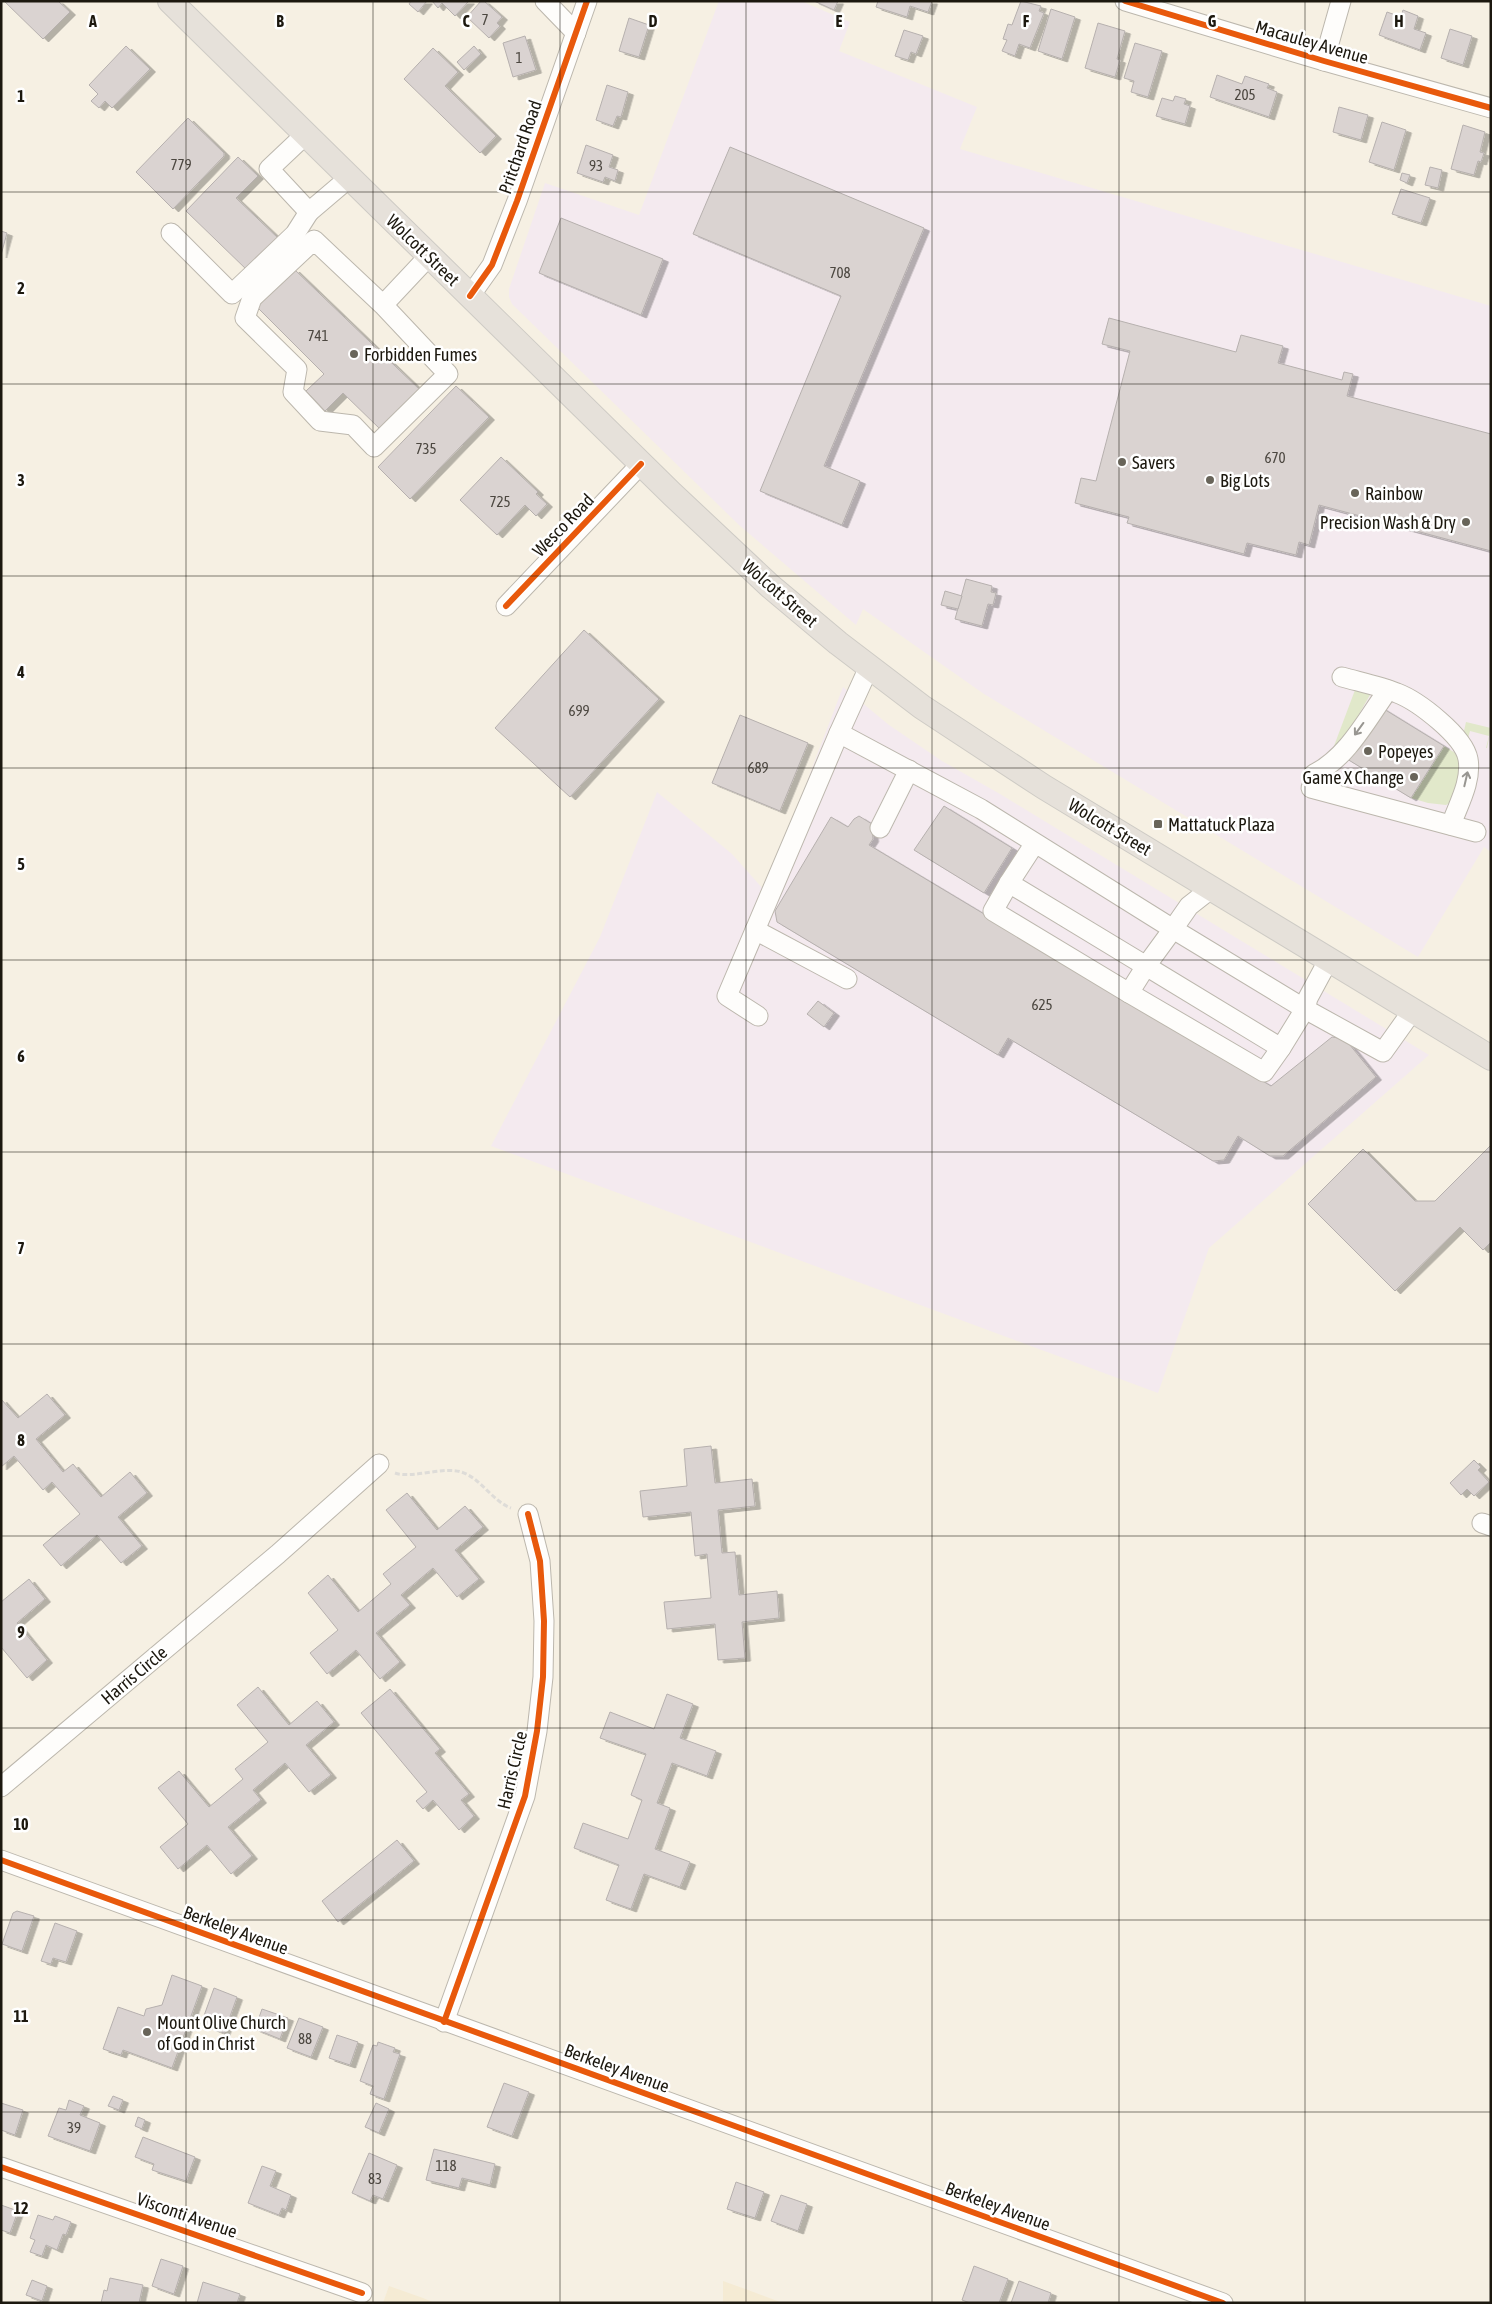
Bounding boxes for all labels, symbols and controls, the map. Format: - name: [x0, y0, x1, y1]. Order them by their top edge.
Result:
- house number: 7: [481, 11, 489, 28]
- text: A: [88, 12, 97, 30]
- text: B: [276, 12, 284, 30]
- text: C: [462, 12, 470, 30]
- text: D: [649, 12, 658, 30]
- text: E: [836, 12, 843, 30]
- text: F: [1023, 12, 1030, 30]
- text: G: [1208, 12, 1217, 30]
- text: H: [1394, 12, 1404, 30]
- street label: Macauley Avenue: [1253, 16, 1371, 68]
- house number: 1: [515, 49, 523, 66]
- house number: 205: [1234, 86, 1256, 103]
- text: 1: [17, 87, 25, 105]
- street label: Pritchard Road: [494, 97, 546, 197]
- house number: 779: [170, 156, 192, 173]
- house number: 93: [589, 157, 603, 174]
- street label: Wolcott Street: [382, 210, 464, 290]
- house number: 708: [829, 264, 851, 281]
- text: 2: [17, 279, 25, 297]
- house number: 741: [307, 327, 329, 344]
- place label: Forbidden Fumes: [364, 344, 477, 365]
- marker: Forbidden Fumes: [348, 348, 360, 360]
- house number: 735: [415, 440, 437, 457]
- house number: 670: [1264, 449, 1286, 466]
- place label: Savers: [1132, 452, 1175, 473]
- marker: Savers: [1116, 456, 1128, 468]
- place label: Big Lots: [1220, 470, 1270, 491]
- text: 3: [17, 471, 25, 489]
- marker: Big Lots: [1204, 474, 1216, 486]
- place label: Rainbow: [1365, 483, 1423, 504]
- marker: Rainbow: [1349, 487, 1361, 499]
- street label: Wesco Road: [528, 489, 598, 561]
- house number: 725: [489, 493, 511, 510]
- place label: Precision Wash & Dry: [1320, 512, 1456, 533]
- marker: Precision Wash & Dry: [1460, 516, 1472, 528]
- street label: Wolcott Street: [738, 555, 822, 631]
- text: 4: [16, 663, 25, 681]
- house number: 699: [568, 702, 590, 719]
- one-way arrow: [1354, 722, 1365, 735]
- place label: Popeyes: [1378, 741, 1433, 762]
- marker: Popeyes: [1362, 745, 1374, 757]
- house number: 689: [747, 759, 769, 776]
- place label: Game X Change: [1302, 767, 1404, 788]
- marker: Game X Change: [1408, 771, 1420, 783]
- one-way arrow: [1462, 772, 1472, 788]
- street label: Wolcott Street: [1065, 794, 1155, 860]
- place label: Mattatuck Plaza: [1168, 814, 1275, 835]
- marker: Mattatuck Plaza: [1152, 818, 1164, 830]
- text: 5: [17, 855, 25, 873]
- house number: 625: [1031, 996, 1053, 1013]
- text: 6: [17, 1047, 25, 1065]
- text: 7: [17, 1239, 25, 1257]
- text: 8: [17, 1431, 25, 1449]
- text: 9: [17, 1623, 25, 1641]
- street label: Harris Circle: [97, 1641, 171, 1709]
- street label: Harris Circle: [493, 1729, 531, 1811]
- text: 10: [13, 1815, 29, 1833]
- street label: Berkeley Avenue: [181, 1901, 291, 1959]
- text: 11: [13, 2007, 29, 2025]
- place label: Mount Olive Church of God in Christ: [157, 2012, 286, 2054]
- marker: Mount Olive Church of God in Christ: [141, 2026, 153, 2038]
- house number: 88: [298, 2030, 312, 2047]
- street label: Berkeley Avenue: [562, 2039, 672, 2097]
- house number: 39: [67, 2119, 81, 2136]
- house number: 118: [435, 2157, 457, 2174]
- house number: 83: [368, 2170, 382, 2187]
- street label: Berkeley Avenue: [943, 2177, 1053, 2235]
- street label: Visconti Avenue: [134, 2188, 240, 2242]
- text: 12: [13, 2199, 29, 2217]

